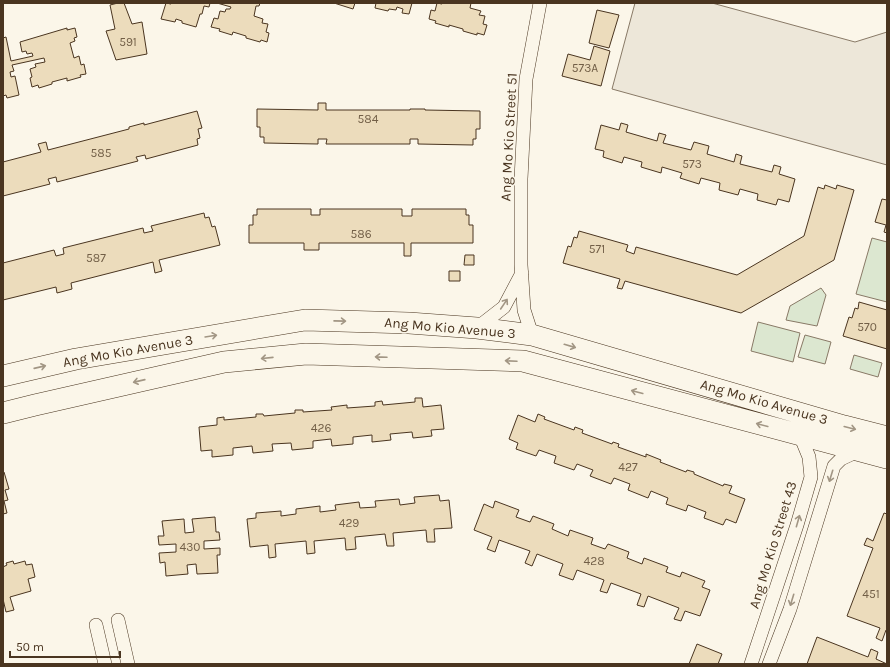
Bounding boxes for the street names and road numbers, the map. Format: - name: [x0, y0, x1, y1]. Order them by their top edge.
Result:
- street label: Ang Mo Kio Street 51: [497, 72, 521, 202]
- street label: Ang Mo Kio Avenue 3: [384, 314, 516, 342]
- street label: Ang Mo Kio Avenue 3: [62, 331, 194, 371]
- street label: Ang Mo Kio Avenue 3: [698, 376, 830, 428]
- street label: Ang Mo Kio Street 43: [746, 479, 800, 611]

